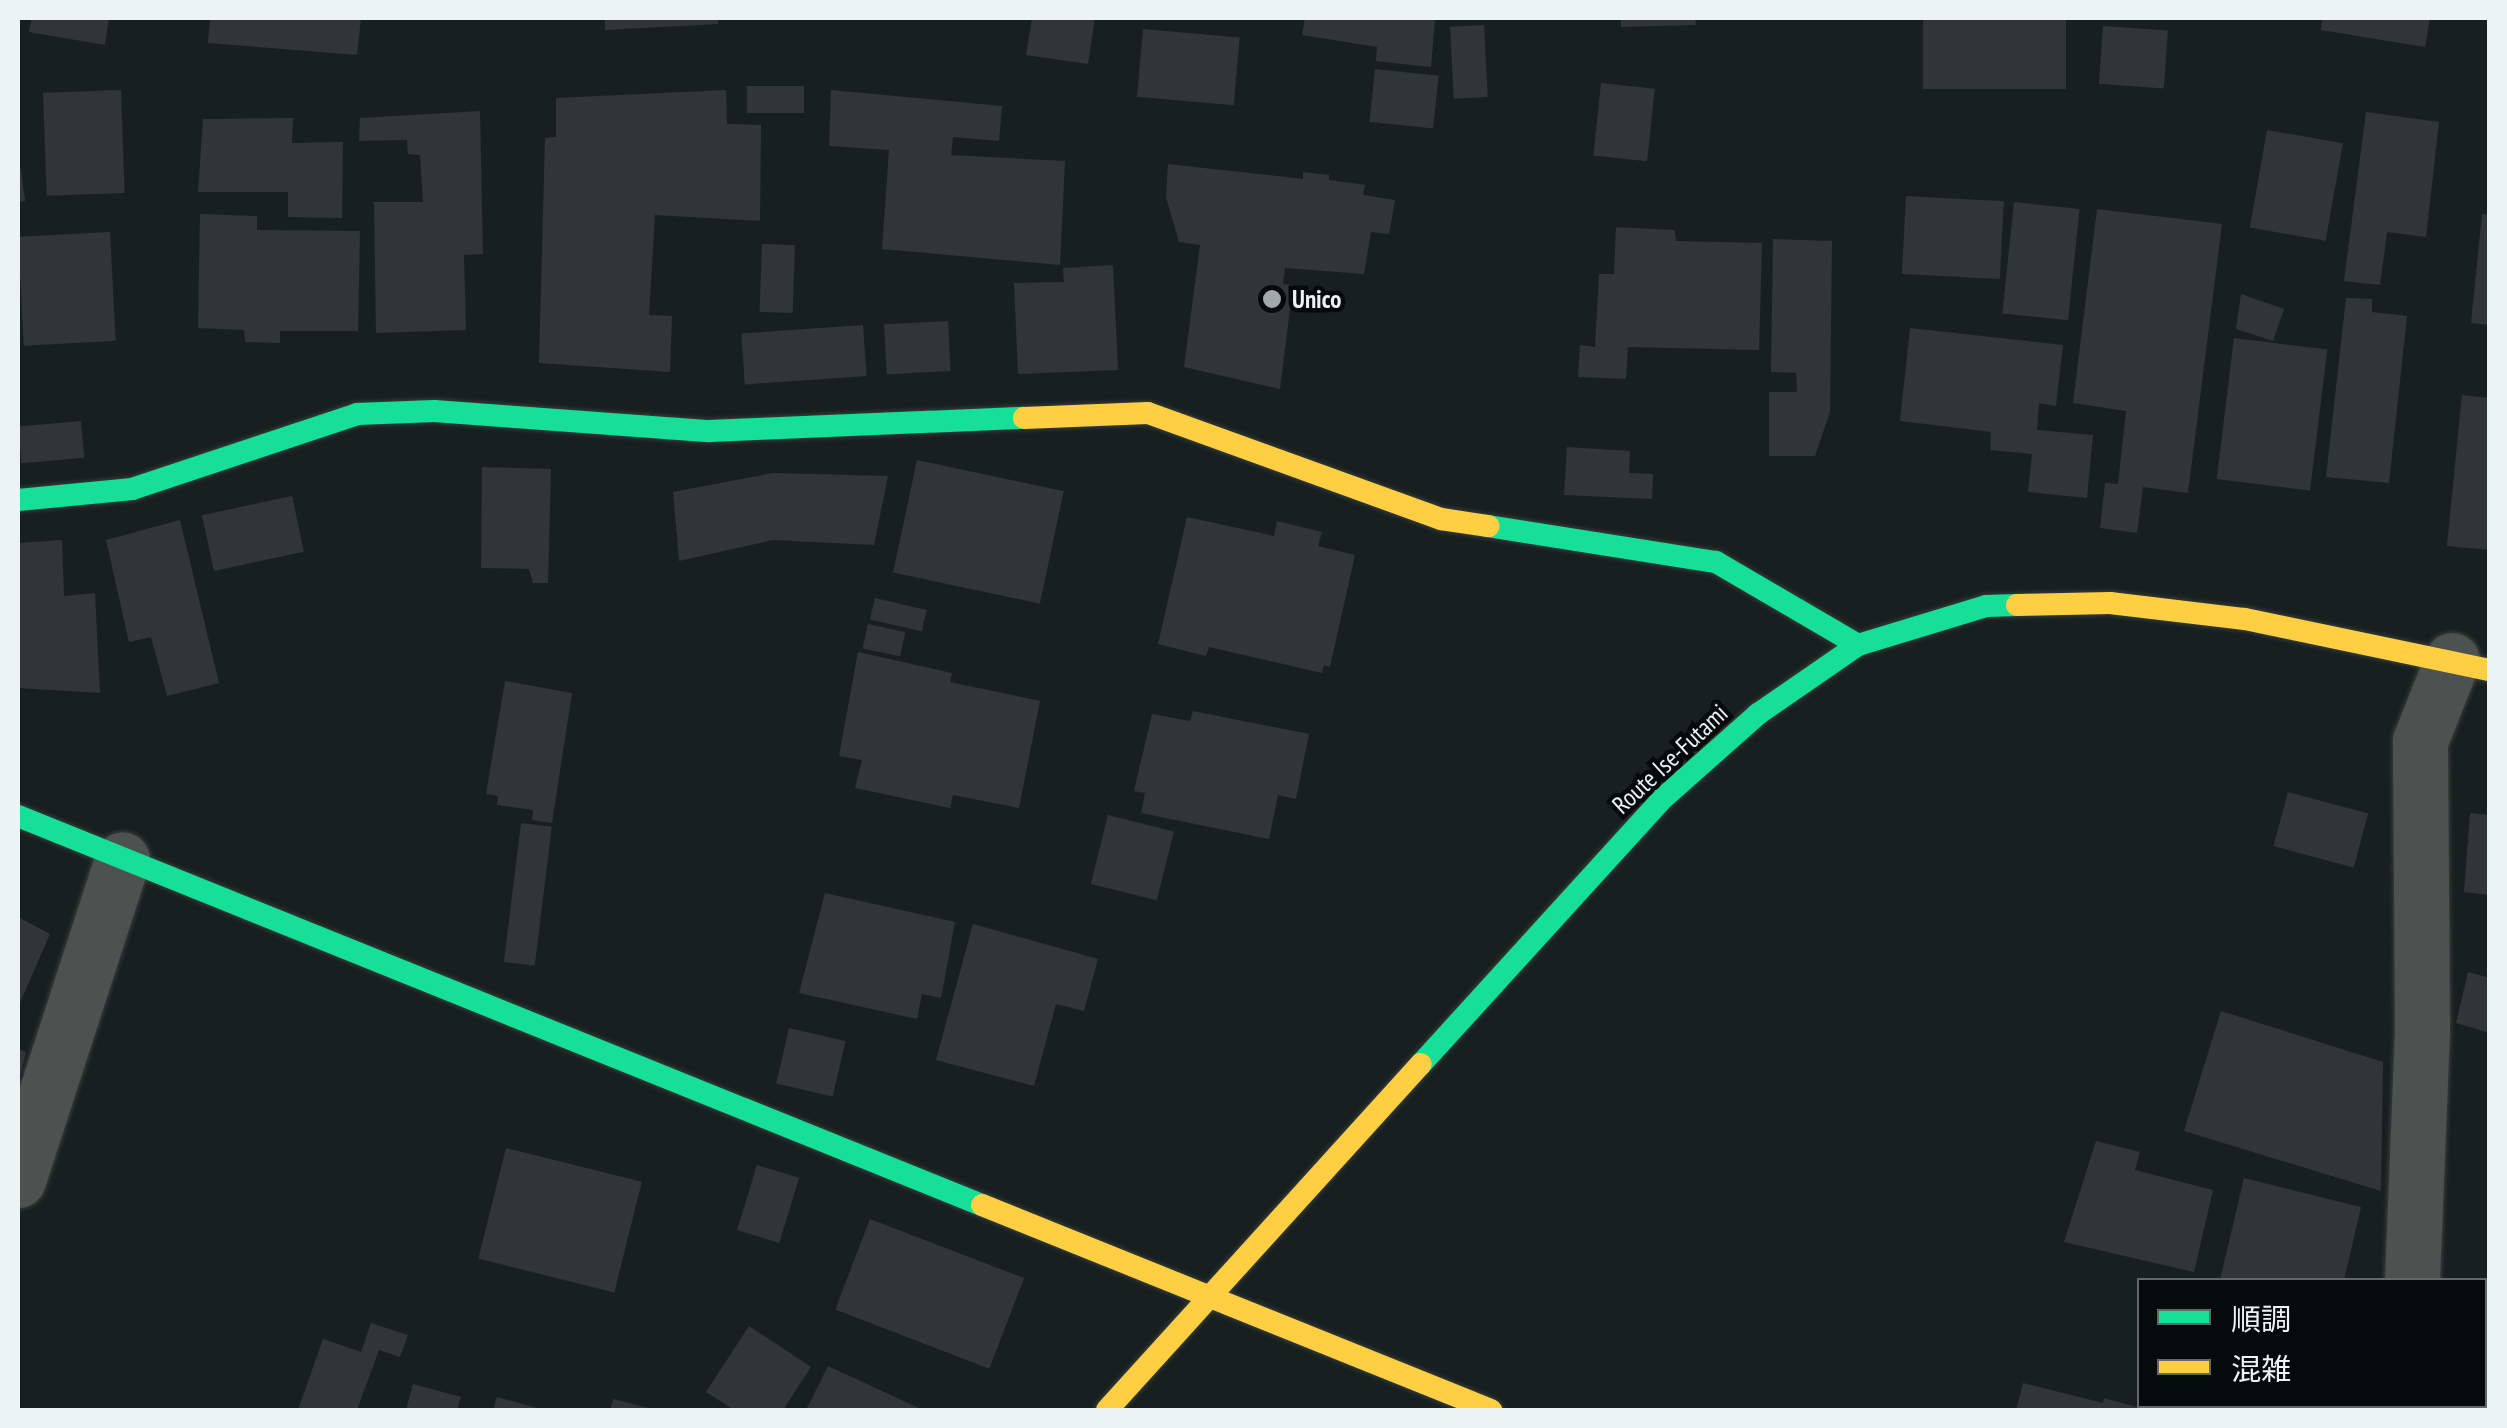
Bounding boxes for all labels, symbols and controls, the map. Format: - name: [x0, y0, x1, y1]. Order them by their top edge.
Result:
- place label: Unico: [1292, 284, 1341, 314]
- marker: Unico: [1261, 288, 1283, 310]
- street label: Route Ise-Futami: [1606, 698, 1734, 820]
- legend: [2137, 1278, 2487, 1408]
- text: 順調: [2231, 1299, 2291, 1338]
- text: 混雑: [2231, 1349, 2291, 1388]

